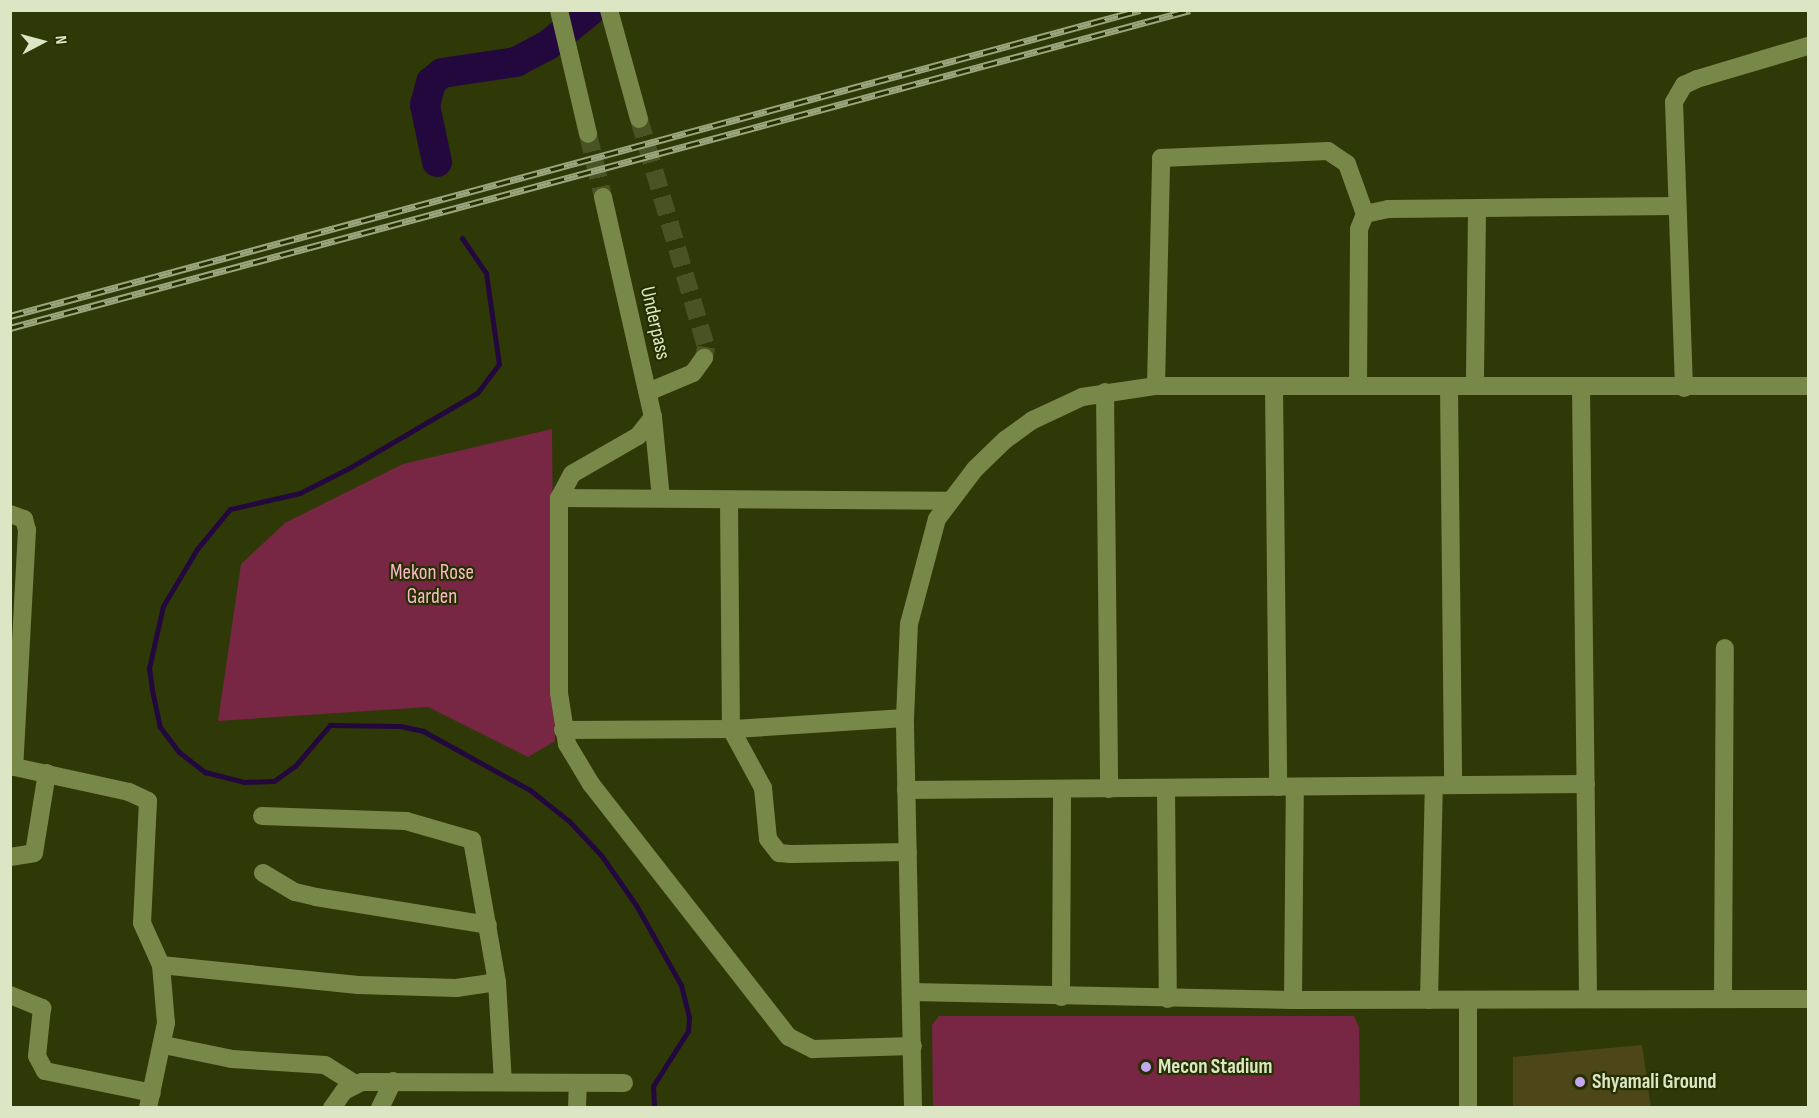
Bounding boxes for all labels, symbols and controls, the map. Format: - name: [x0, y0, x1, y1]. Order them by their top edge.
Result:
- north arrow: [12, 12, 72, 72]
- text: N: [51, 35, 70, 45]
- street label: Underpass: [634, 284, 676, 362]
- park label: Mekon Rose Garden: [390, 560, 474, 610]
- place label: Mecon Stadium: [1158, 1054, 1272, 1080]
- marker: Mecon Stadium: [1139, 1060, 1153, 1074]
- place label: Shyamali Ground: [1592, 1069, 1717, 1095]
- marker: Shyamali Ground: [1573, 1075, 1587, 1089]

